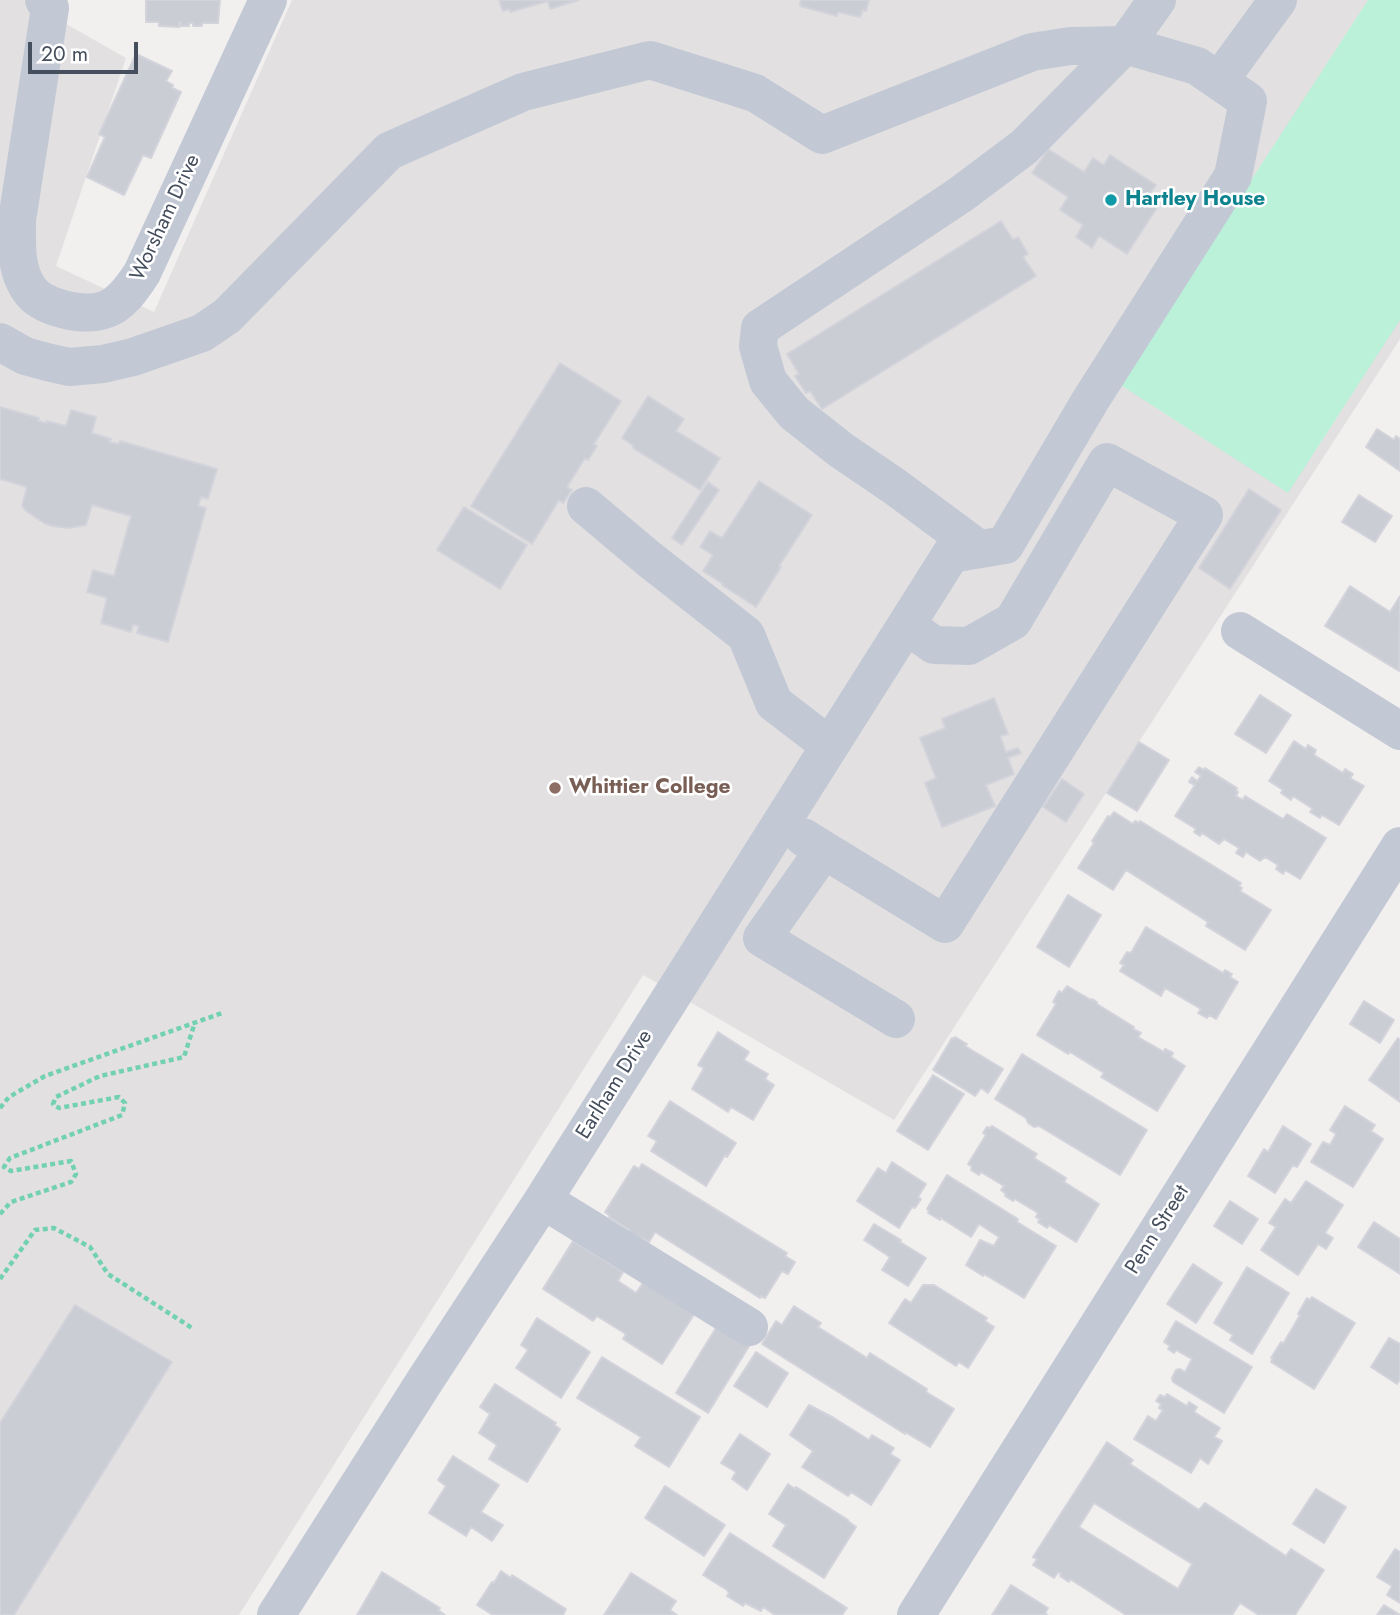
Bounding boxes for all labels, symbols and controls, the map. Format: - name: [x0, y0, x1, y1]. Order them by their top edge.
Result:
- scale bar: [32, 28, 142, 72]
- text: 20 m: [41, 39, 88, 69]
- street label: Worsham Drive: [126, 151, 206, 285]
- place label: Hartley House: [1125, 187, 1265, 213]
- marker: Hartley House: [1103, 192, 1119, 208]
- place label: Whittier College: [569, 775, 731, 801]
- marker: Whittier College: [547, 780, 563, 796]
- street label: Earlham Drive: [571, 1026, 659, 1144]
- street label: Penn Street: [1121, 1181, 1195, 1279]

